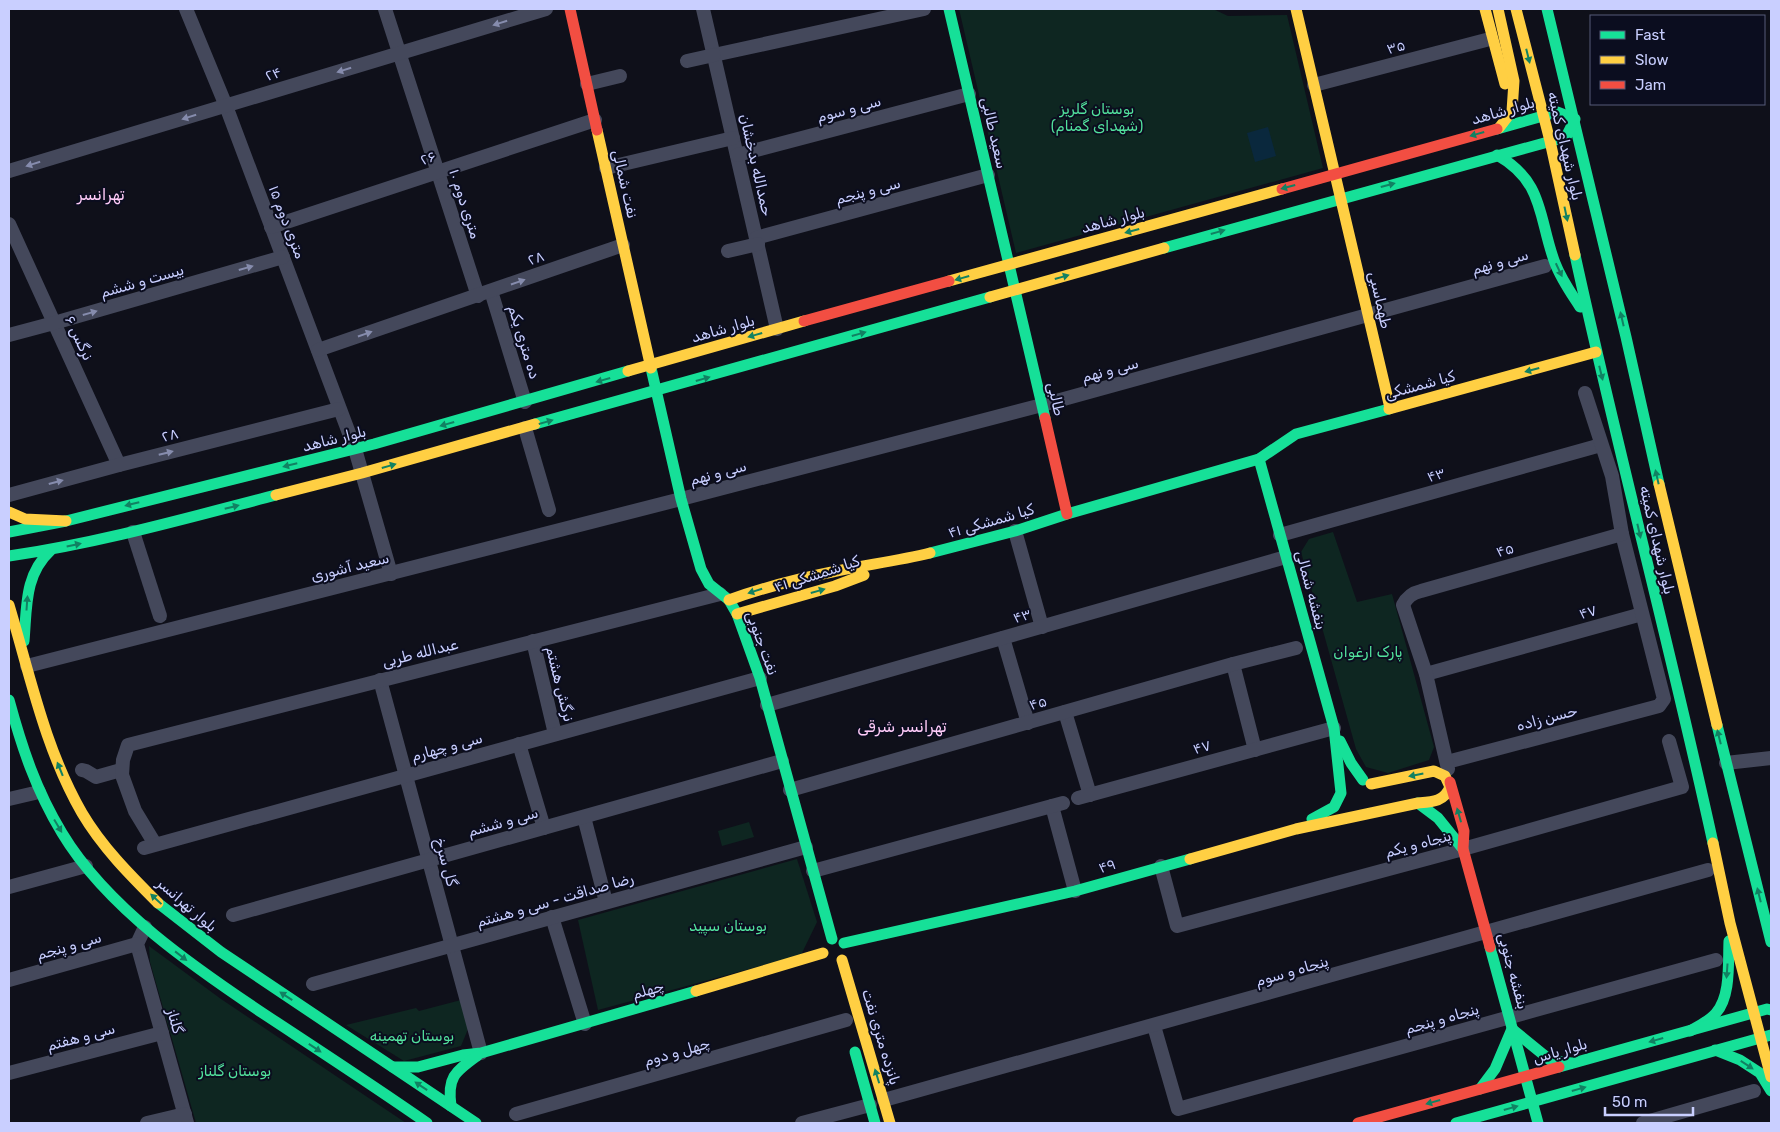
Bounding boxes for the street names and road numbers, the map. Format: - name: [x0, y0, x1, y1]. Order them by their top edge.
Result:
- street label: ۳۵: [1385, 36, 1407, 58]
- street label: ۲۴: [263, 63, 283, 85]
- street label: بلوار شهدای کمیته: [1544, 90, 1586, 202]
- street label: سی و سوم: [815, 92, 883, 127]
- street label: بلوار شاهد: [1469, 93, 1537, 129]
- street label: سعید طالبی: [977, 95, 1011, 171]
- street label: حمدالله بدخشان: [735, 112, 777, 218]
- street label: ۲۶: [418, 147, 438, 169]
- street label: نفت شمالی: [608, 148, 642, 220]
- street label: ۱۰ متری دوم: [444, 167, 485, 242]
- street label: سی و پنجم: [833, 174, 903, 209]
- street label: ۱۵ متری دوم: [264, 183, 309, 262]
- street label: بلوار شاهد: [1079, 203, 1147, 237]
- street label: سی و نهم: [1470, 245, 1531, 280]
- street label: ۲۸: [525, 247, 547, 269]
- street label: بیست و ششم: [98, 260, 186, 302]
- street label: طهماسبی: [1365, 270, 1395, 330]
- street label: ده متری یکم: [503, 303, 544, 381]
- street label: بلوار شاهد: [689, 311, 757, 347]
- street label: نرگس ۶: [61, 313, 97, 363]
- street label: سی و نهم: [1080, 354, 1141, 387]
- street label: کیا شمشکی: [1383, 367, 1457, 403]
- street label: طالبی: [1043, 380, 1069, 418]
- street label: بلوار شاهد: [300, 422, 368, 456]
- street label: ۲۸: [160, 424, 180, 446]
- street label: سی و نهم: [688, 457, 749, 490]
- street label: ۴۳: [1425, 464, 1447, 486]
- street label: بلوار شهدای کمیته: [1636, 484, 1678, 596]
- street label: ۴۱ کیا شمشکی: [946, 500, 1036, 542]
- street label: ۴۵: [1494, 539, 1516, 561]
- street label: بنفشه شمالی: [1292, 548, 1330, 632]
- street label: سعید آشوری: [309, 549, 391, 585]
- street label: کیا شمشکی ۴۱: [772, 552, 862, 596]
- street label: ۴۷: [1577, 601, 1599, 623]
- street label: ۴۳: [1011, 605, 1033, 627]
- street label: نفت جنوبی: [742, 608, 782, 678]
- street label: عبدالله طربی: [380, 635, 460, 671]
- street label: نرگش هشتم: [541, 644, 578, 724]
- street label: ۴۵: [1027, 692, 1049, 714]
- street label: حسن زاده: [1515, 701, 1579, 735]
- street label: سی و چهارم: [409, 729, 485, 766]
- street label: ۴۷: [1191, 736, 1213, 758]
- street label: سی و ششم: [466, 803, 541, 842]
- street label: پنجاه و یکم: [1383, 826, 1453, 862]
- street label: گل سرخ: [429, 836, 461, 889]
- street label: ۴۹: [1096, 855, 1118, 877]
- street label: رضا صداقت - سی و هشتم: [474, 869, 636, 932]
- street label: بلوار تهرانسر: [152, 873, 221, 936]
- street label: سی و پنجم: [34, 928, 104, 965]
- street label: بنفشه جنوبی: [1494, 931, 1532, 1011]
- street label: پنجاه و سوم: [1253, 952, 1331, 991]
- street label: چهلم: [630, 977, 666, 1004]
- street label: پانزده متری نفت: [857, 987, 904, 1087]
- street label: پنجاه و پنجم: [1403, 1000, 1481, 1039]
- street label: گلناز: [163, 1005, 187, 1036]
- street label: سی و هفتم: [45, 1019, 117, 1056]
- street label: چهل و دوم: [642, 1034, 712, 1071]
- street label: بلوار یاس: [1531, 1035, 1589, 1067]

